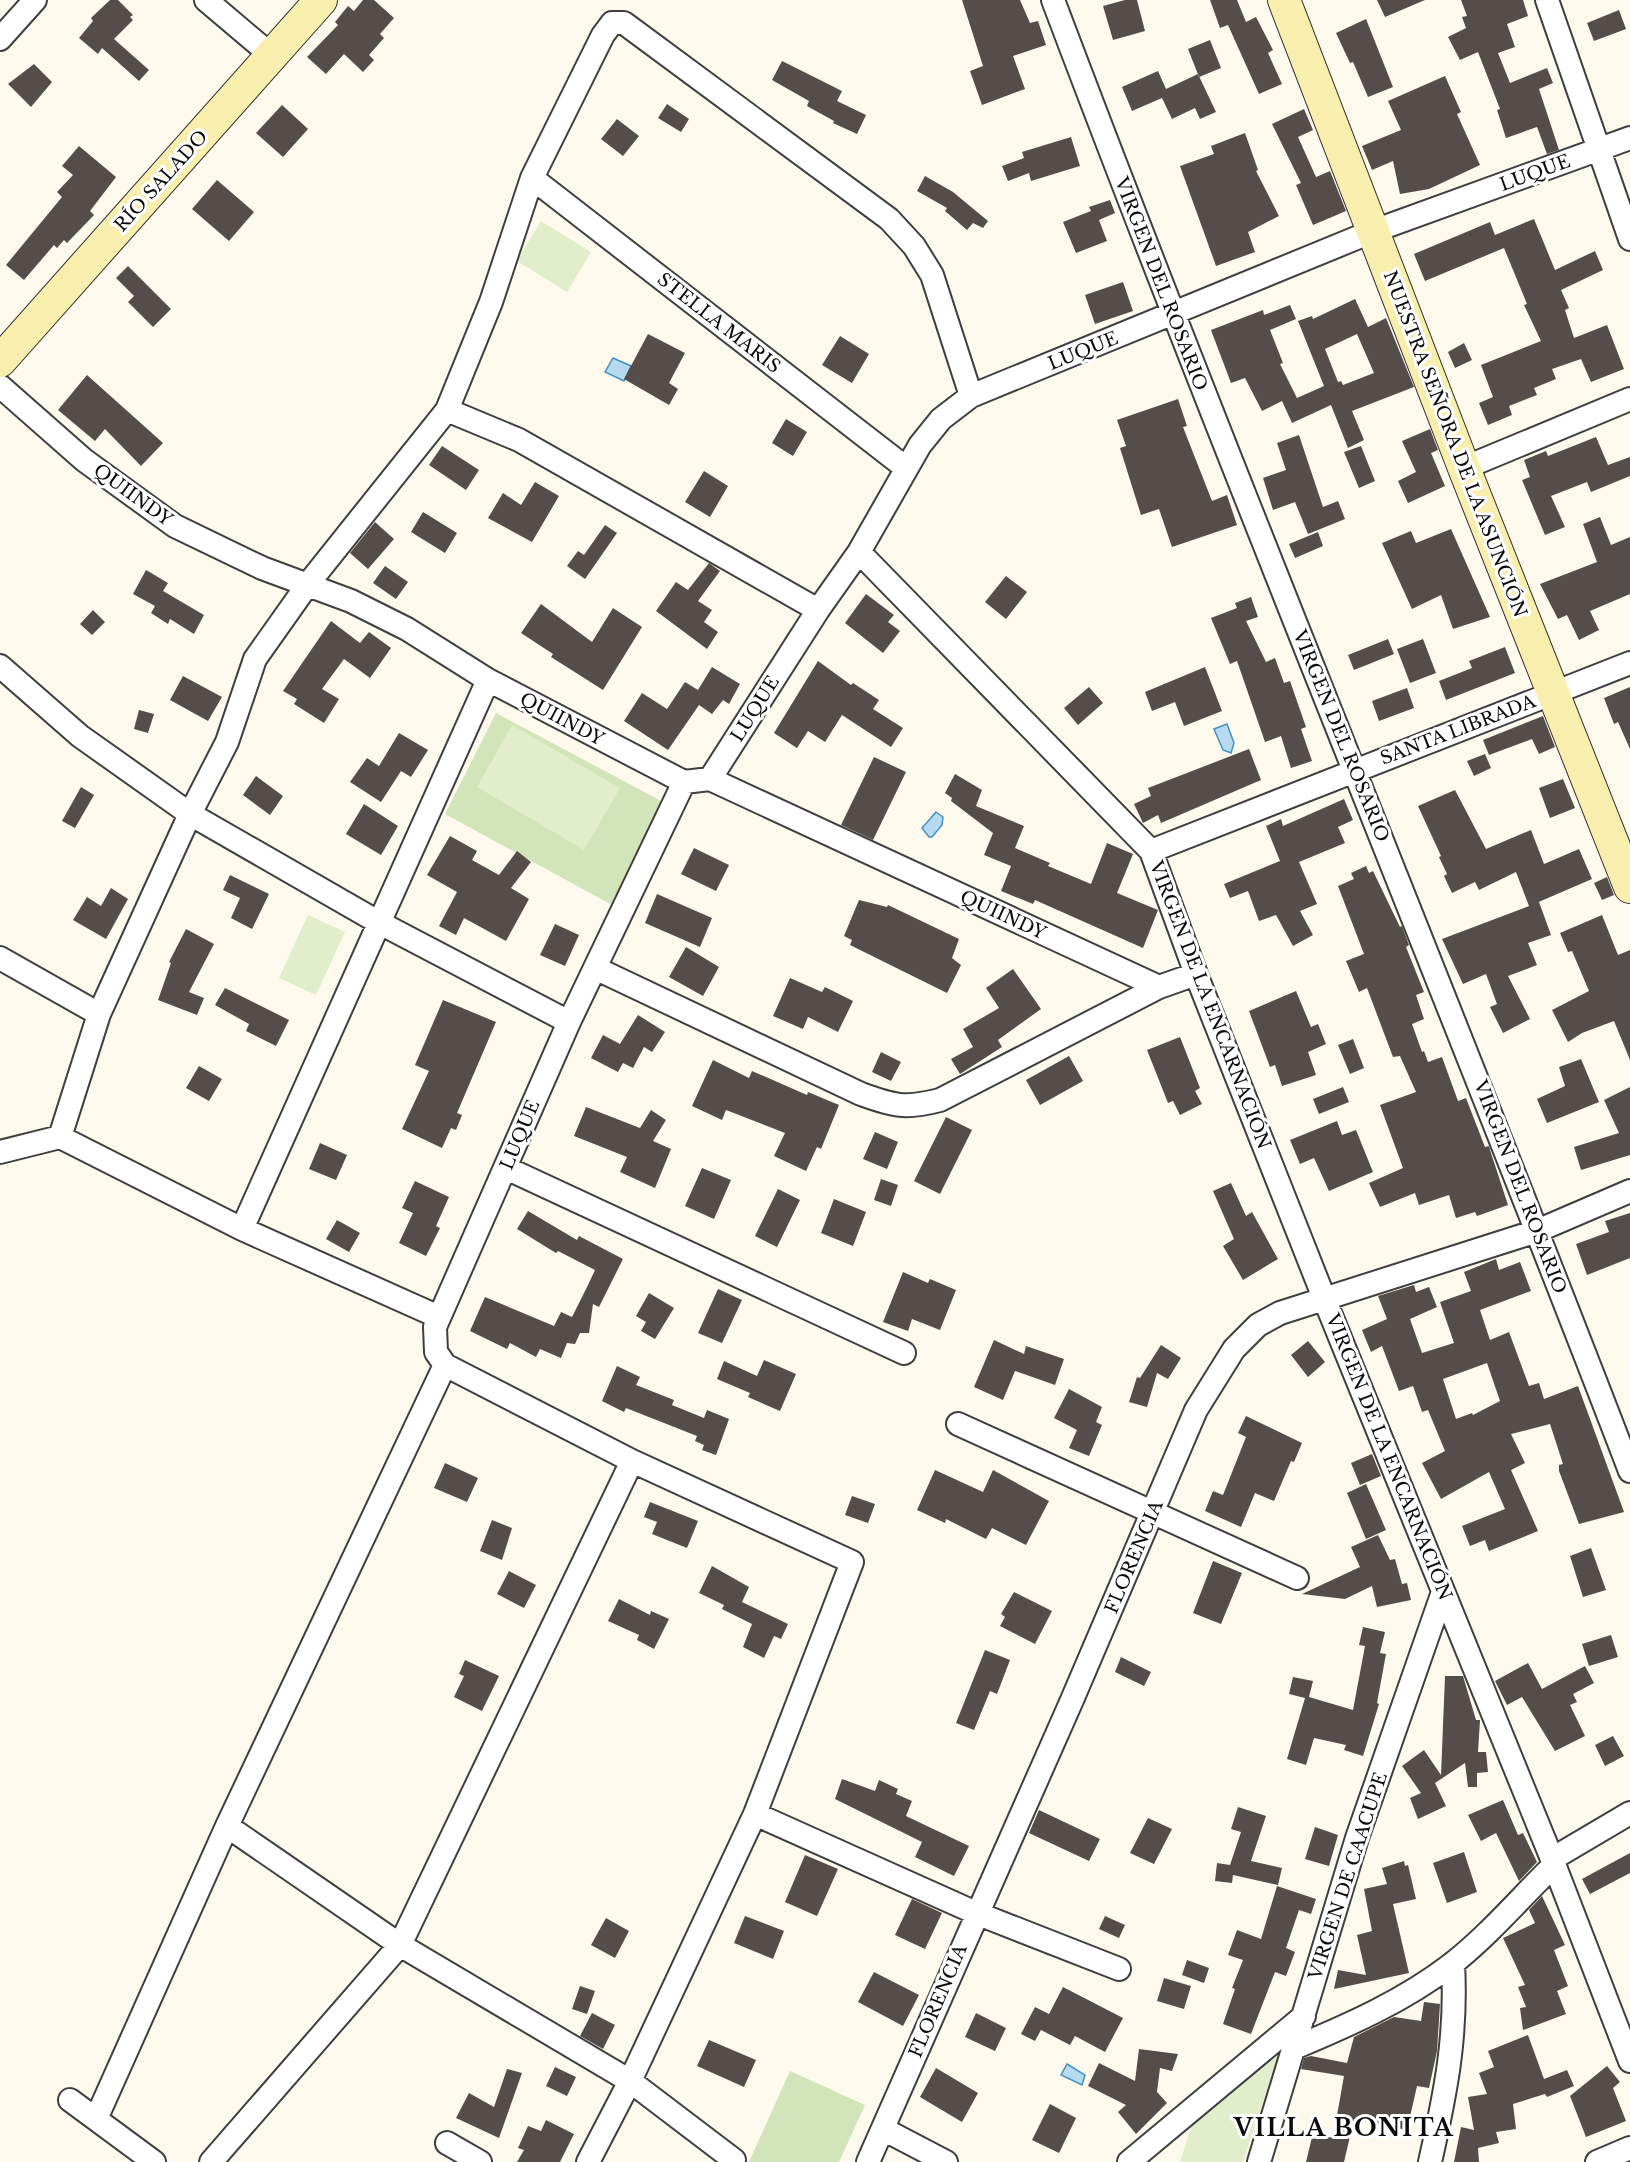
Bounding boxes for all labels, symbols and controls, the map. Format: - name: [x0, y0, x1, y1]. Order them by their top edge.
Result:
- street label: RÍO SALADO: [109, 125, 212, 236]
- street label: LUQUE: [1497, 150, 1573, 196]
- street label: VIRGEN DEL ROSARIO: [1110, 173, 1212, 394]
- street label: NUESTRA SEÑORA DE LA ASUNCIÓN: [1379, 267, 1533, 620]
- street label: STELLA MARIS: [653, 268, 785, 378]
- street label: LUQUE: [1045, 327, 1121, 375]
- street label: QUIINDY: [89, 459, 177, 531]
- street label: VIRGEN DEL ROSARIO: [1288, 626, 1394, 845]
- street label: LUQUE: [726, 672, 784, 746]
- street label: QUIINDY: [516, 688, 608, 751]
- street label: SANTA LIBRADA: [1377, 690, 1540, 770]
- street label: VIRGEN DE LA ENCARNACIÓN: [1144, 857, 1276, 1152]
- street label: QUIINDY: [957, 886, 1050, 945]
- street label: VIRGEN DEL ROSARIO: [1469, 1076, 1571, 1297]
- street label: LUQUE: [496, 1097, 544, 1173]
- street label: VIRGEN DE LA ENCARNACIÓN: [1321, 1309, 1458, 1603]
- street label: FLORENCIA: [1100, 1496, 1168, 1617]
- street label: VIRGEN DE CAACUPE: [1304, 1769, 1392, 1983]
- street label: FLORENCIA: [904, 1940, 972, 2061]
- district label: VILLA BONITA: [1233, 2113, 1454, 2142]

